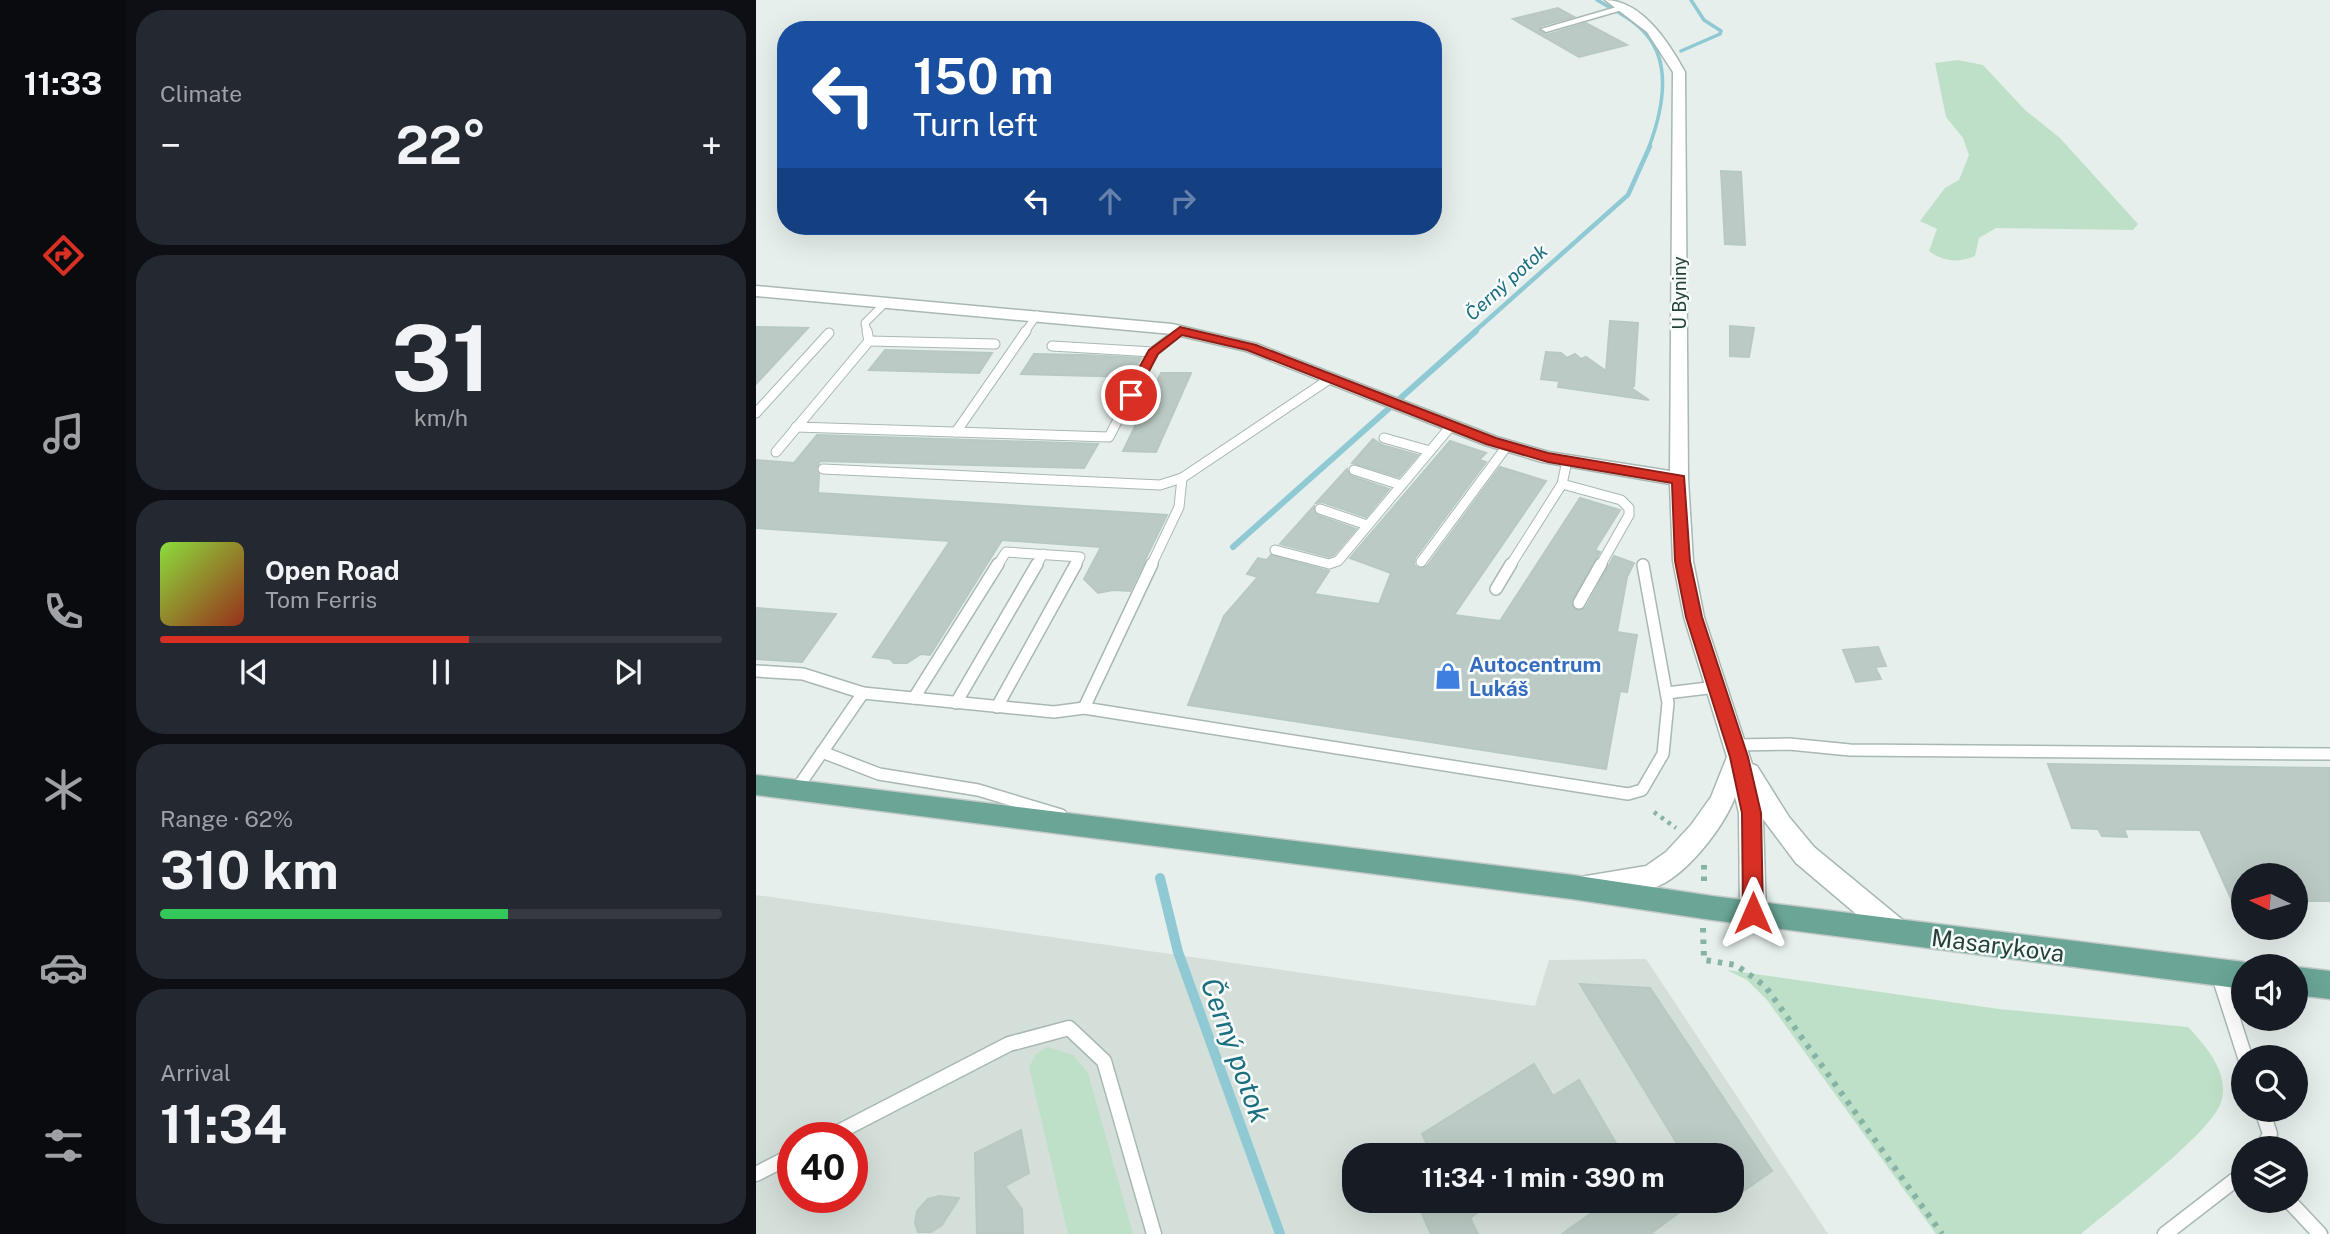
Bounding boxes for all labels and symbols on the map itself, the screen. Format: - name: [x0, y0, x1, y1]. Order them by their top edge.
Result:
- water label: Černý potok: [1460, 239, 1552, 325]
- street label: U Byniny: [1669, 256, 1690, 330]
- pin: [1101, 365, 1161, 425]
- place label: Autocentrum Lukáš: [1469, 652, 1601, 701]
- shop icon: Autocentrum Lukáš: [1433, 661, 1463, 691]
- north arrow: [2231, 863, 2308, 940]
- position arrow: [1716, 876, 1790, 950]
- street label: Masarykova: [1930, 923, 2066, 967]
- water label: Černý potok: [1195, 973, 1277, 1127]
- speed limit sign: 40: [777, 1122, 868, 1213]

